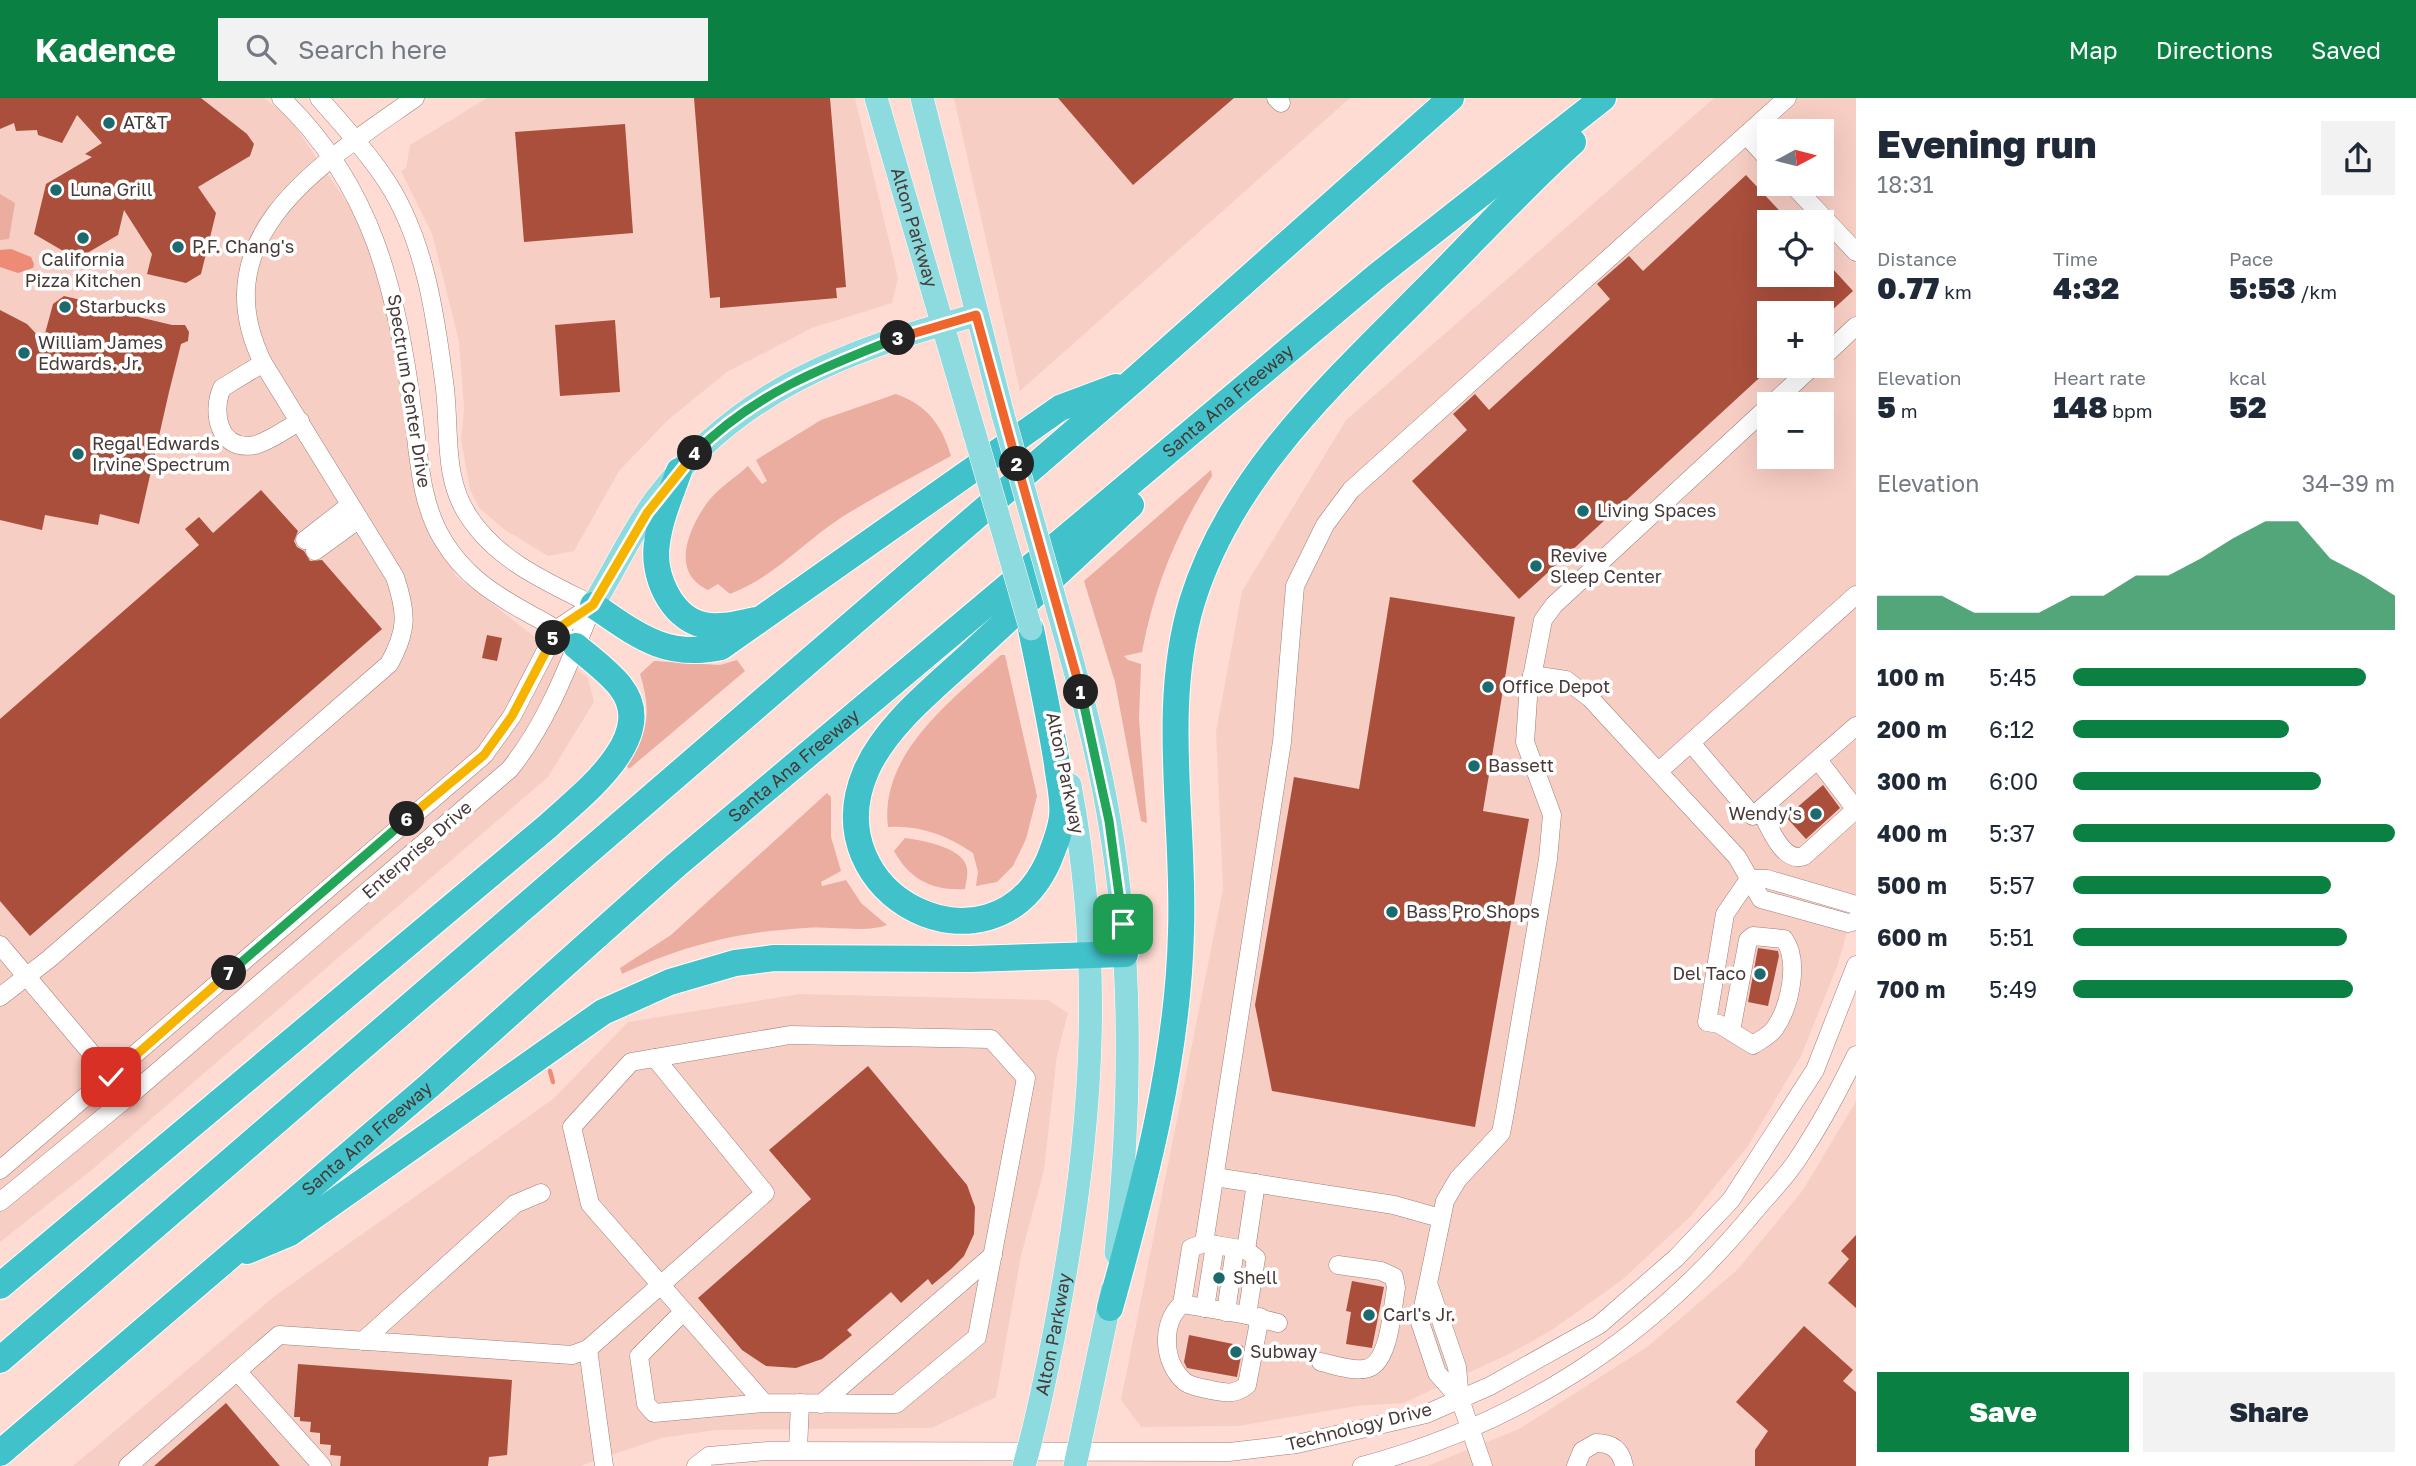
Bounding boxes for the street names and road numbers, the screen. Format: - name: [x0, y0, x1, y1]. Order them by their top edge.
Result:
- street label: Alton Parkway: [887, 165, 943, 290]
- street label: Spectrum Center Drive: [384, 292, 436, 489]
- street label: Santa Ana Freeway: [1157, 339, 1297, 462]
- street label: Santa Ana Freeway: [723, 704, 863, 827]
- street label: Alton Parkway: [1042, 710, 1090, 836]
- street label: Enterprise Drive: [357, 796, 476, 903]
- street label: Santa Ana Freeway: [297, 1076, 436, 1200]
- street label: Alton Parkway: [1030, 1271, 1075, 1397]
- street label: Technology Drive: [1284, 1397, 1434, 1455]

